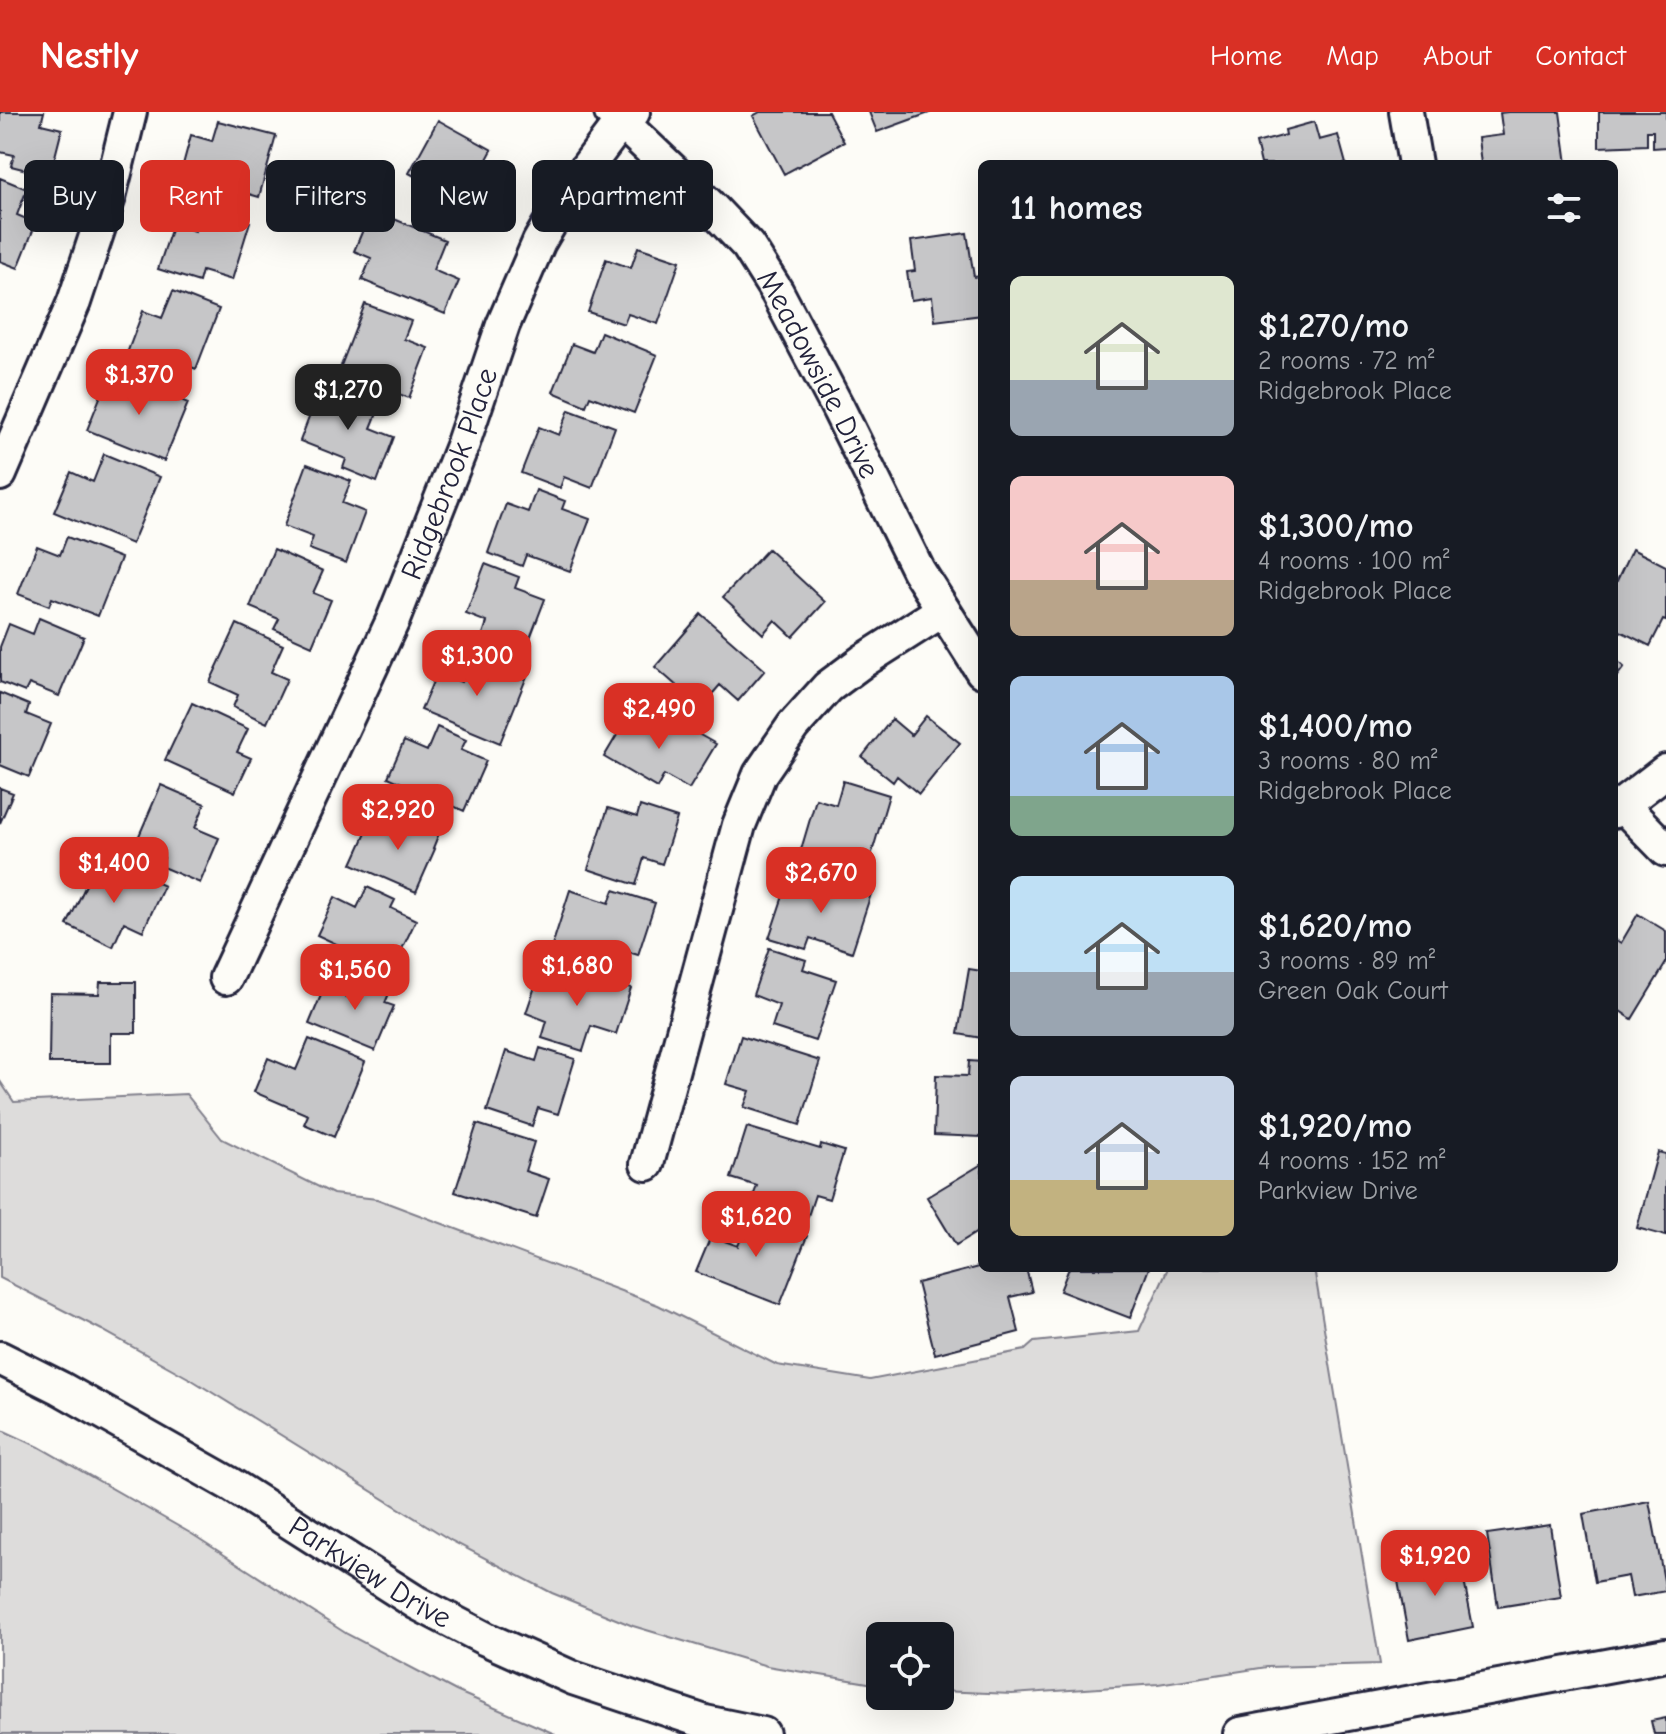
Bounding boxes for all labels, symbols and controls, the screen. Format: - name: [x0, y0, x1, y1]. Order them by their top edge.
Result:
- text: Nestly: [40, 34, 138, 78]
- text: Home: [1210, 40, 1282, 72]
- text: Map: [1326, 40, 1379, 72]
- text: About: [1423, 40, 1491, 72]
- text: Contact: [1535, 40, 1626, 72]
- chip: Buy: [24, 160, 124, 232]
- chip: Rent: [140, 160, 250, 232]
- chip: Filters: [266, 160, 395, 232]
- chip: New: [411, 160, 516, 232]
- chip: Apartment: [532, 160, 713, 232]
- icon: filters: [1542, 186, 1586, 230]
- text: 11 homes: [1010, 188, 1143, 228]
- street label: Meadowside Drive: [749, 263, 887, 484]
- text: $1,270/mo: [1258, 306, 1409, 346]
- icon: home: [1074, 308, 1170, 404]
- text: 2 rooms · 72 m²: [1258, 346, 1435, 376]
- pin: $1,370: [74, 349, 204, 417]
- text: $1,370: [104, 360, 174, 390]
- street label: Ridgebrook Place: [394, 363, 505, 585]
- pin: $1,270: [283, 364, 413, 432]
- text: $1,270: [313, 375, 383, 405]
- text: Ridgebrook Place: [1258, 376, 1452, 406]
- text: $1,300/mo: [1258, 506, 1414, 546]
- icon: home: [1074, 508, 1170, 604]
- text: 4 rooms · 100 m²: [1258, 546, 1450, 576]
- text: Ridgebrook Place: [1258, 576, 1452, 606]
- pin: $1,300: [412, 630, 542, 698]
- text: $1,300: [440, 641, 514, 671]
- pin: $2,490: [594, 683, 724, 751]
- text: $2,490: [622, 694, 696, 724]
- text: $1,400/mo: [1258, 706, 1413, 746]
- icon: home: [1074, 708, 1170, 804]
- text: 3 rooms · 80 m²: [1258, 746, 1437, 776]
- text: Ridgebrook Place: [1258, 776, 1452, 806]
- pin: $2,920: [333, 784, 463, 852]
- text: $2,920: [361, 795, 435, 825]
- pin: $1,400: [49, 837, 179, 905]
- pin: $2,670: [756, 847, 886, 915]
- text: $1,400: [78, 848, 150, 878]
- text: $2,670: [784, 858, 858, 888]
- text: $1,620/mo: [1258, 906, 1412, 946]
- icon: home: [1074, 908, 1170, 1004]
- pin: $1,680: [512, 940, 642, 1008]
- pin: $1,560: [290, 944, 420, 1012]
- text: 3 rooms · 89 m²: [1258, 946, 1435, 976]
- text: $1,680: [541, 951, 613, 981]
- text: $1,560: [318, 955, 392, 985]
- text: Green Oak Court: [1258, 976, 1448, 1006]
- text: $1,920/mo: [1258, 1106, 1412, 1146]
- icon: home: [1074, 1108, 1170, 1204]
- text: 4 rooms · 152 m²: [1258, 1146, 1446, 1176]
- text: Parkview Drive: [1258, 1176, 1418, 1206]
- pin: $1,620: [691, 1191, 821, 1259]
- text: $1,620: [720, 1202, 792, 1232]
- street label: Parkview Drive: [282, 1509, 457, 1636]
- pin: $1,920: [1370, 1530, 1500, 1598]
- text: $1,920: [1399, 1541, 1471, 1571]
- map controls: [866, 1622, 954, 1710]
- button: locate: [866, 1622, 954, 1710]

